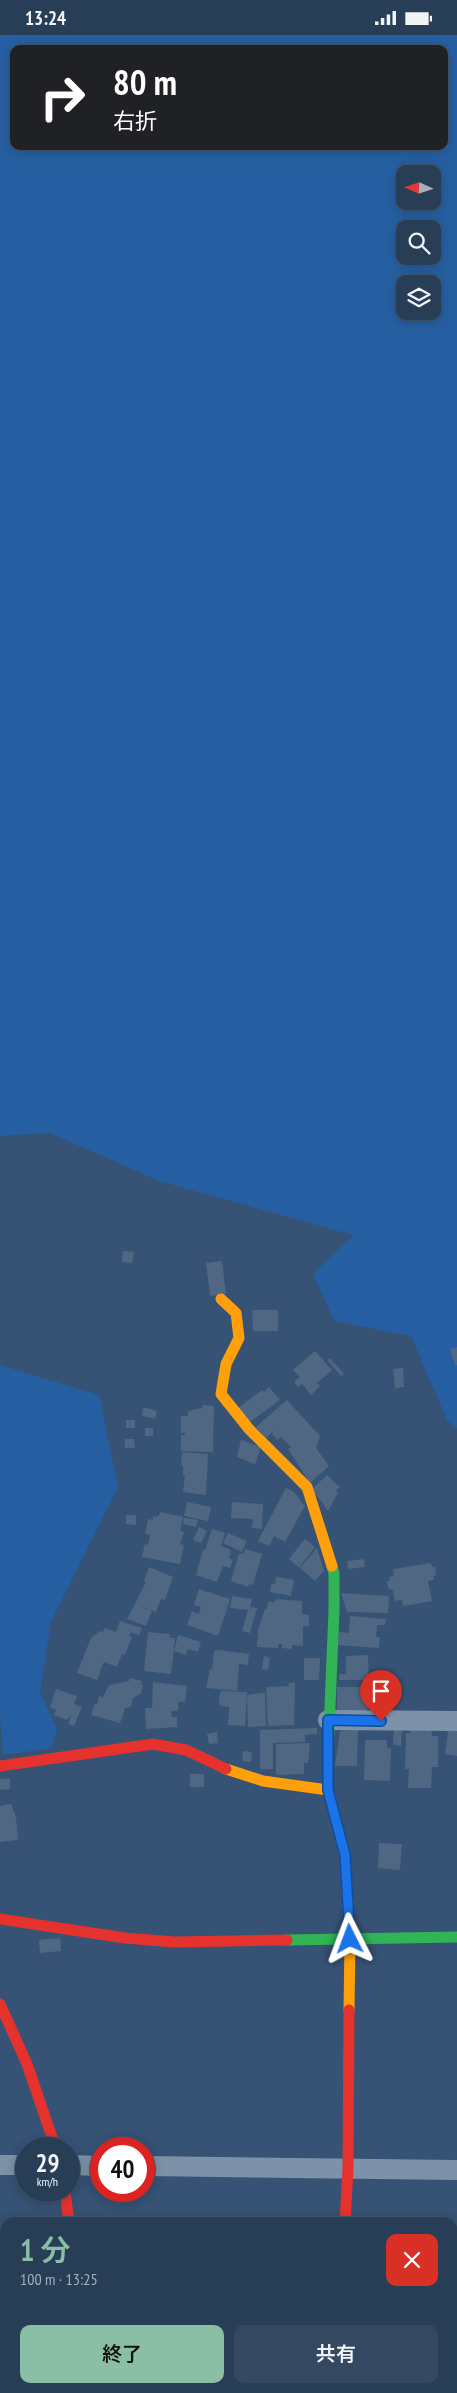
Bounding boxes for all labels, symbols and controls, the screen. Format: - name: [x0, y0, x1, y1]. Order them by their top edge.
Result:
- text: 13:24: [25, 6, 66, 30]
- text: 80 m: [113, 59, 177, 105]
- icon: right: [30, 65, 95, 130]
- text: 右折: [113, 107, 157, 135]
- north arrow: [396, 165, 441, 210]
- map controls: [396, 165, 441, 320]
- button: search: [396, 220, 441, 265]
- button: layers: [396, 275, 441, 320]
- pin: [360, 1670, 402, 1721]
- icon: arrive: [367, 1677, 395, 1705]
- position arrow: [323, 1912, 375, 1964]
- speed limit sign: 40: [90, 2137, 155, 2202]
- text: 29: [36, 2147, 59, 2179]
- text: km/h: [37, 2174, 58, 2189]
- text: 1 分: [20, 2230, 71, 2269]
- button: close: [386, 2234, 438, 2286]
- text: 100 m · 13:25: [20, 2269, 98, 2289]
- button: 終了: [20, 2325, 224, 2383]
- button: 共有: [234, 2325, 438, 2383]

